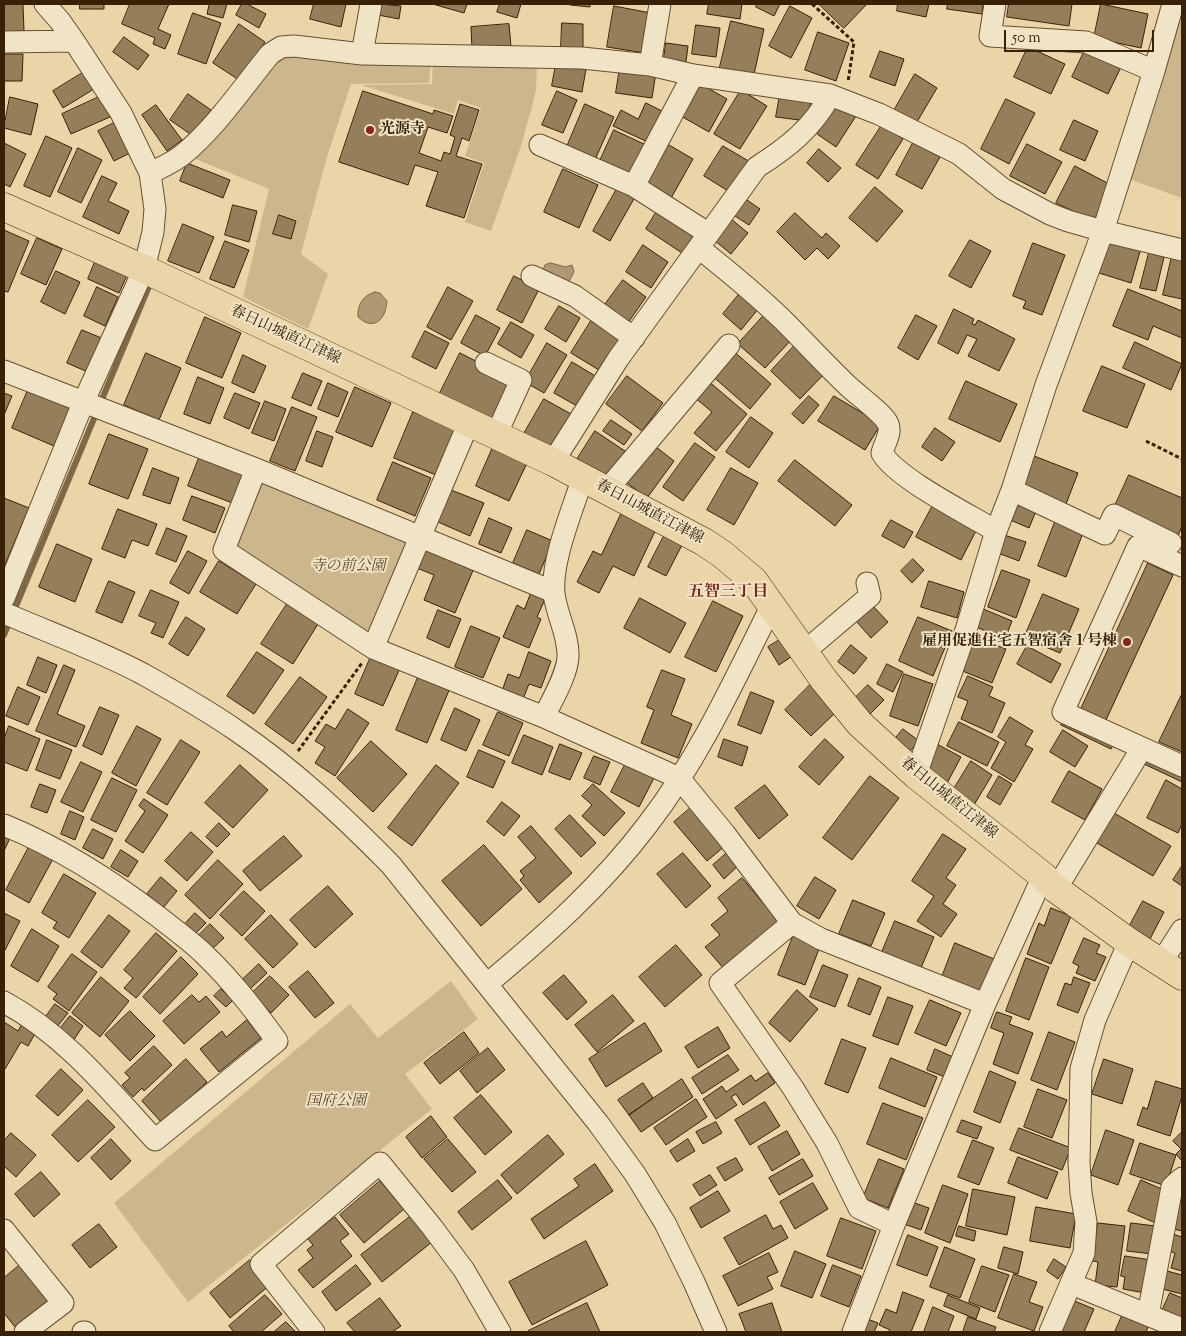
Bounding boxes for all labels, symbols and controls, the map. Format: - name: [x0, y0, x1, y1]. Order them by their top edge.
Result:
- scale bar: [1006, 20, 1156, 52]
- text: 50 m: [1012, 28, 1041, 49]
- place label: 光源寺: [380, 121, 425, 139]
- marker: 光源寺: [364, 124, 376, 136]
- street label: 春日山城直江津線: [227, 302, 343, 370]
- street label: 春日山城直江津線: [592, 477, 706, 549]
- park label: 寺の前公園: [311, 558, 385, 576]
- district label: 五智三丁目: [688, 583, 768, 603]
- place label: 雇用促進住宅五智宿舎１号棟: [922, 633, 1117, 651]
- marker: 雇用促進住宅五智宿舎１号棟: [1121, 636, 1133, 648]
- street label: 春日山城直江津線: [896, 754, 1000, 844]
- park label: 国府公園: [306, 1093, 366, 1111]

